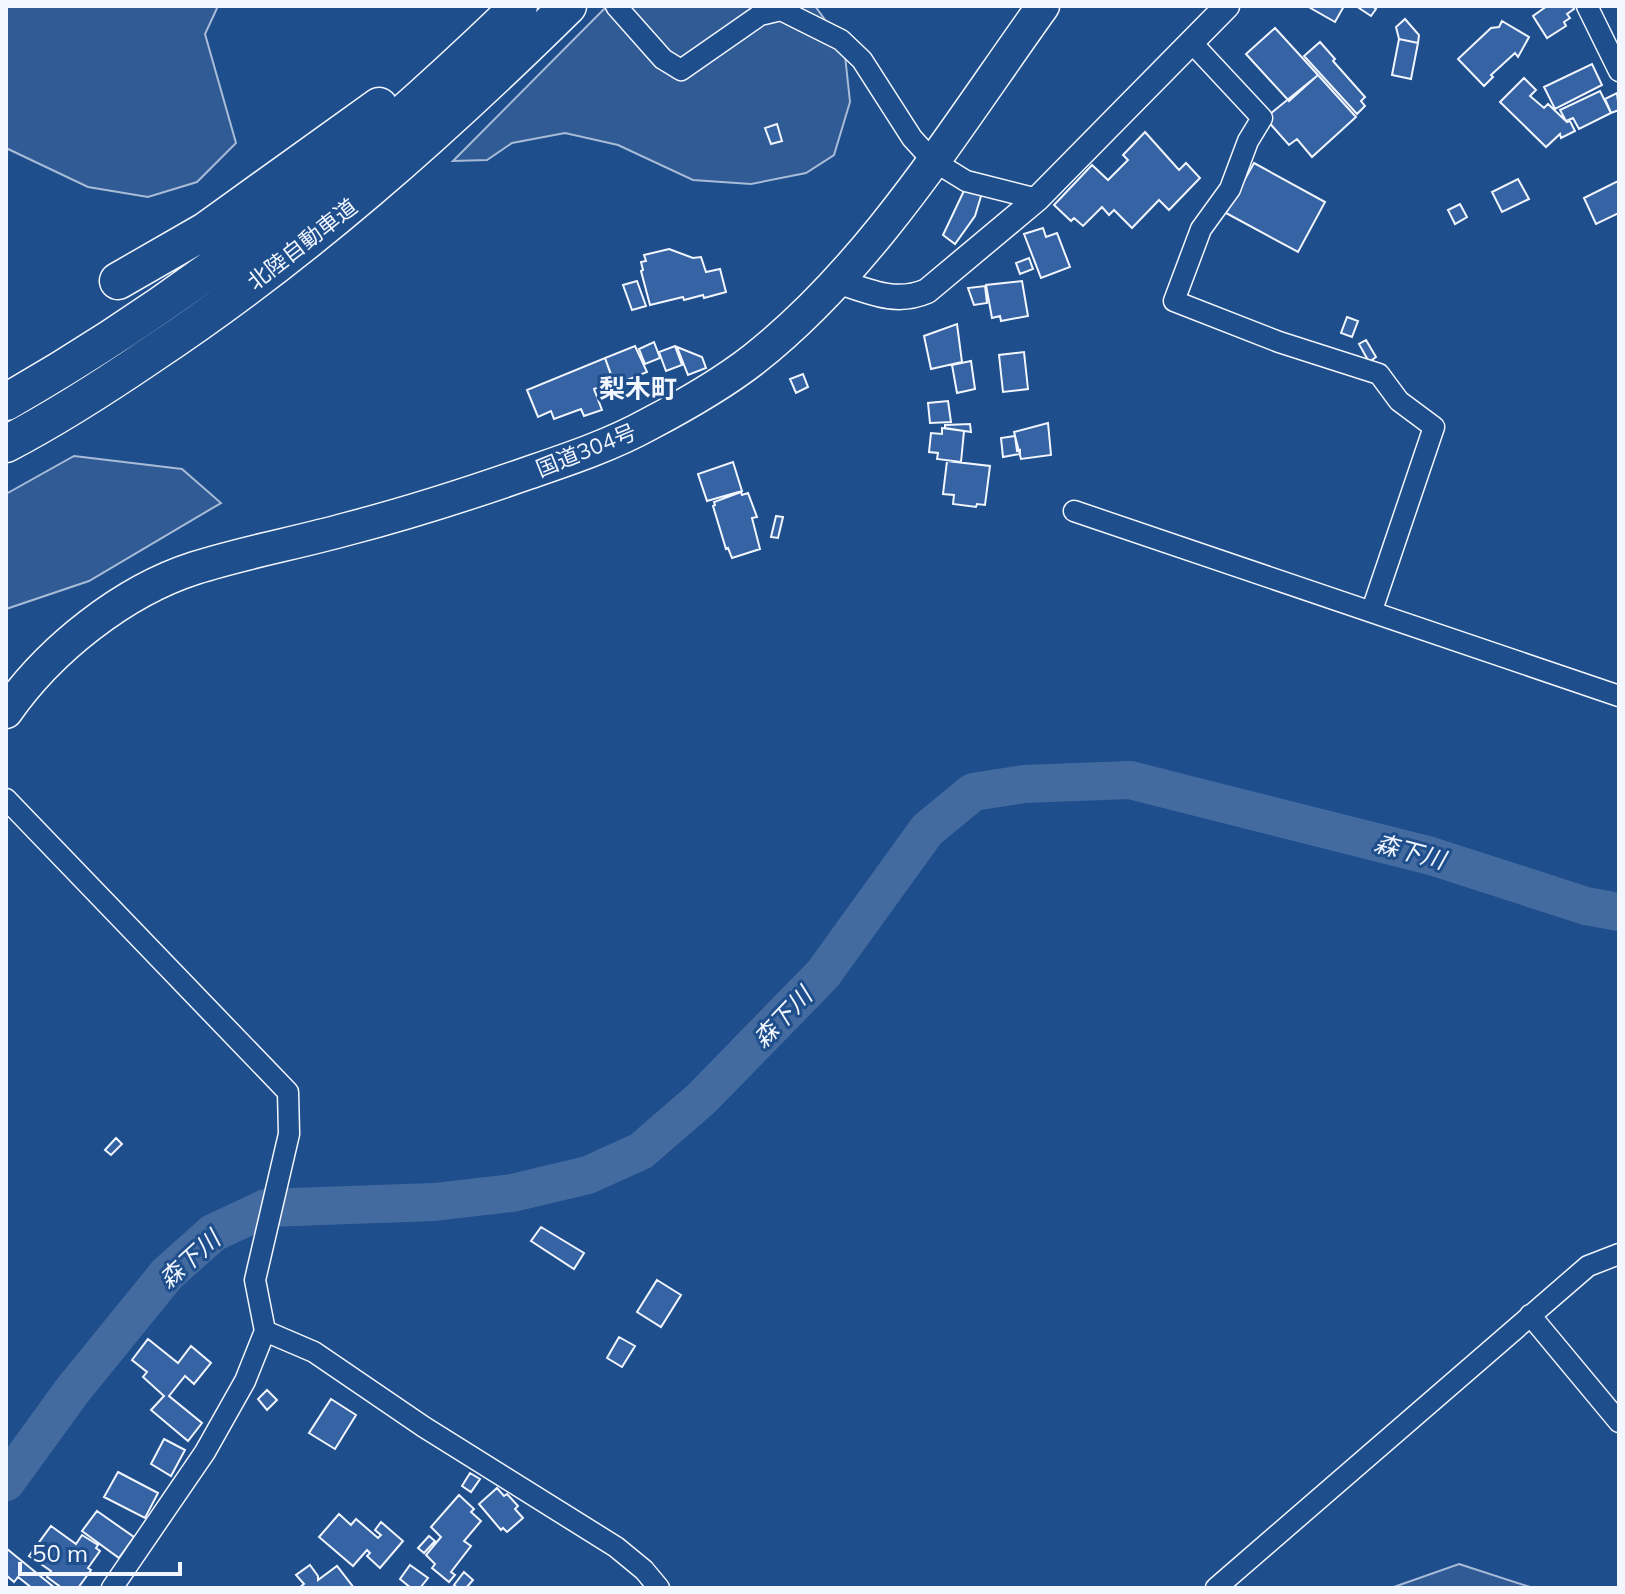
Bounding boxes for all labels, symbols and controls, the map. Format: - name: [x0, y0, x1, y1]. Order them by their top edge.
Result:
- street label: 北陸自動車道: [241, 192, 363, 296]
- district label: 梨木町: [599, 372, 677, 405]
- street label: 国道304号: [532, 417, 640, 483]
- water label: 森下川: [1371, 827, 1452, 876]
- water label: 森下川: [746, 979, 820, 1053]
- water label: 森下川: [152, 1222, 228, 1294]
- scale bar: [20, 1526, 180, 1576]
- text: 50 m: [32, 1538, 88, 1568]

